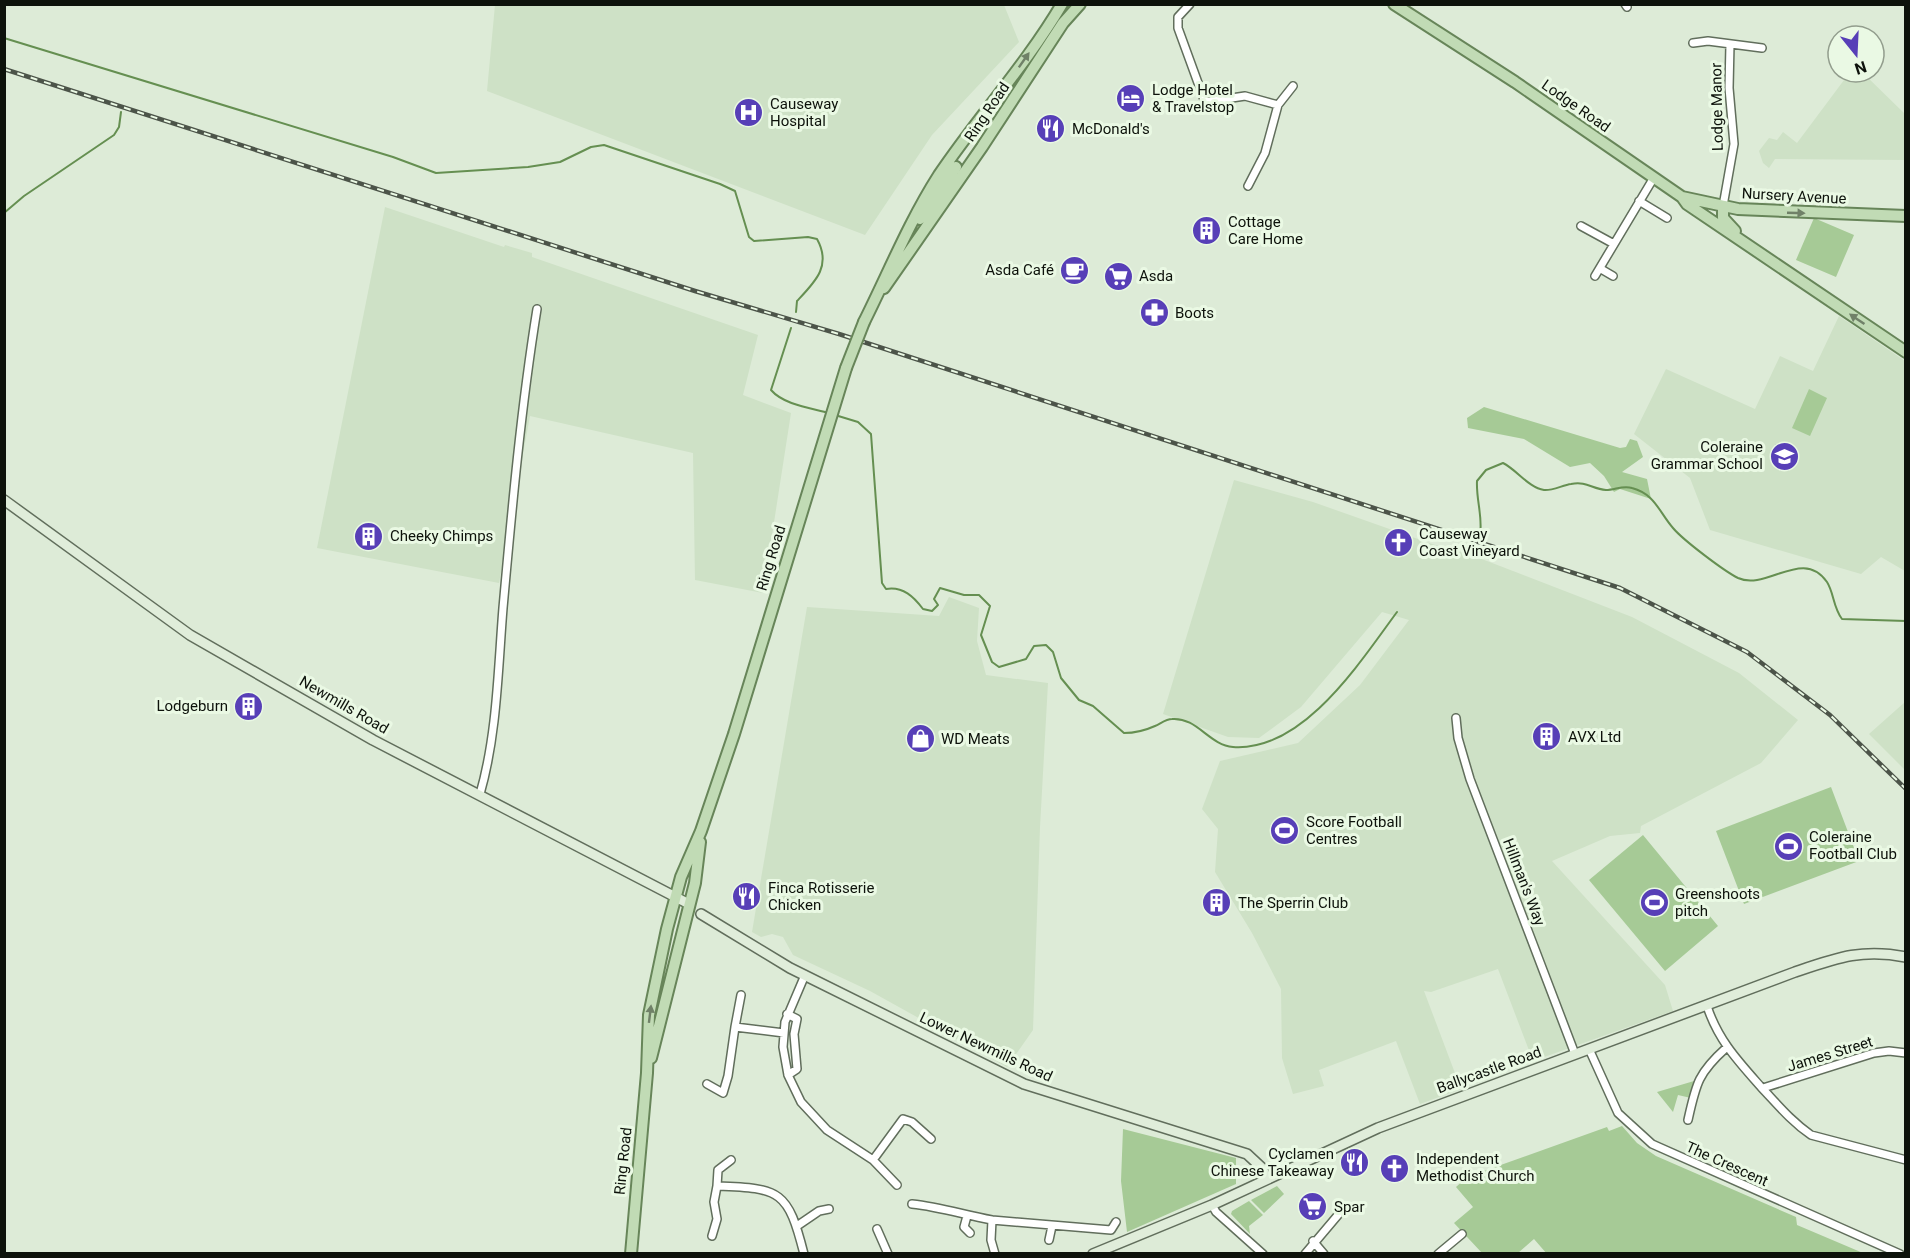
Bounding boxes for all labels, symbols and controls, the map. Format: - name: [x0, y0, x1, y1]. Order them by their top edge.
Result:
- north arrow: [1826, 24, 1886, 84]
- one-way arrow: [1018, 53, 1030, 69]
- text: N: [1852, 57, 1869, 79]
- street label: Lodge Manor: [1707, 63, 1727, 151]
- street label: Lodge Road: [1538, 76, 1614, 136]
- street label: Ring Road: [961, 79, 1013, 145]
- place label: Lodge Hotel & Travelstop: [1152, 81, 1234, 116]
- hotel icon: Lodge Hotel & Travelstop: [1115, 83, 1147, 115]
- place label: Causeway Hospital: [770, 95, 838, 130]
- hospital icon: Causeway Hospital: [733, 97, 765, 129]
- restaurant icon: McDonald's: [1035, 113, 1067, 145]
- place label: McDonald's: [1072, 120, 1150, 138]
- street label: Nursery Avenue: [1741, 184, 1847, 208]
- one-way arrow: [1787, 208, 1806, 217]
- place label: Cottage Care Home: [1228, 213, 1303, 248]
- building icon: Cottage Care Home: [1191, 215, 1223, 247]
- cafe icon: Asda Café: [1059, 254, 1091, 286]
- supermarket icon: Asda: [1102, 260, 1134, 292]
- place label: Asda Café: [985, 261, 1054, 279]
- place label: Asda: [1139, 267, 1173, 285]
- pharmacy icon: Boots: [1138, 297, 1170, 329]
- place label: Boots: [1175, 304, 1214, 322]
- one-way arrow: [1849, 314, 1865, 325]
- place label: Coleraine Grammar School: [1651, 438, 1763, 473]
- school or university icon: Coleraine Grammar School: [1768, 440, 1800, 472]
- building icon: Cheeky Chimps: [353, 520, 385, 552]
- street label: Ring Road: [752, 523, 790, 593]
- place label: Causeway Coast Vineyard: [1419, 525, 1520, 560]
- place label: Cheeky Chimps: [390, 527, 493, 545]
- church icon: Causeway Coast Vineyard: [1382, 527, 1414, 559]
- street label: Newmills Road: [296, 672, 392, 738]
- building icon: Lodgeburn: [233, 690, 265, 722]
- place label: Lodgeburn: [156, 697, 228, 715]
- building icon: AVX Ltd: [1531, 721, 1563, 753]
- shop icon: WD Meats: [904, 723, 936, 755]
- place label: AVX Ltd: [1568, 728, 1621, 746]
- place label: WD Meats: [941, 730, 1010, 748]
- place label: Score Football Centres: [1306, 813, 1402, 848]
- sports icon: Score Football Centres: [1269, 815, 1301, 847]
- place label: Coleraine Football Club: [1809, 828, 1897, 863]
- sports icon: Coleraine Football Club: [1772, 830, 1804, 862]
- street label: Hillman's Way: [1499, 836, 1549, 928]
- place label: Finca Rotisserie Chicken: [768, 879, 874, 914]
- restaurant icon: Finca Rotisserie Chicken: [731, 881, 763, 913]
- place label: Greenshoots pitch: [1675, 885, 1760, 920]
- building icon: The Sperrin Club: [1201, 887, 1233, 919]
- sports icon: Greenshoots pitch: [1638, 887, 1670, 919]
- place label: The Sperrin Club: [1238, 894, 1348, 912]
- one-way arrow: [645, 1005, 655, 1024]
- street label: Lower Newmills Road: [917, 1008, 1055, 1086]
- street label: James Street: [1785, 1032, 1875, 1076]
- street label: Ballycastle Road: [1434, 1043, 1544, 1097]
- street label: Ring Road: [611, 1126, 635, 1196]
- street label: The Crescent: [1683, 1138, 1771, 1190]
- place label: Cyclamen Chinese Takeaway: [1211, 1145, 1334, 1180]
- restaurant icon: Cyclamen Chinese Takeaway: [1339, 1147, 1371, 1179]
- place label: Independent Methodist Church: [1416, 1150, 1535, 1185]
- church icon: Independent Methodist Church: [1379, 1152, 1411, 1184]
- supermarket icon: Spar: [1297, 1191, 1329, 1223]
- place label: Spar: [1334, 1198, 1365, 1216]

